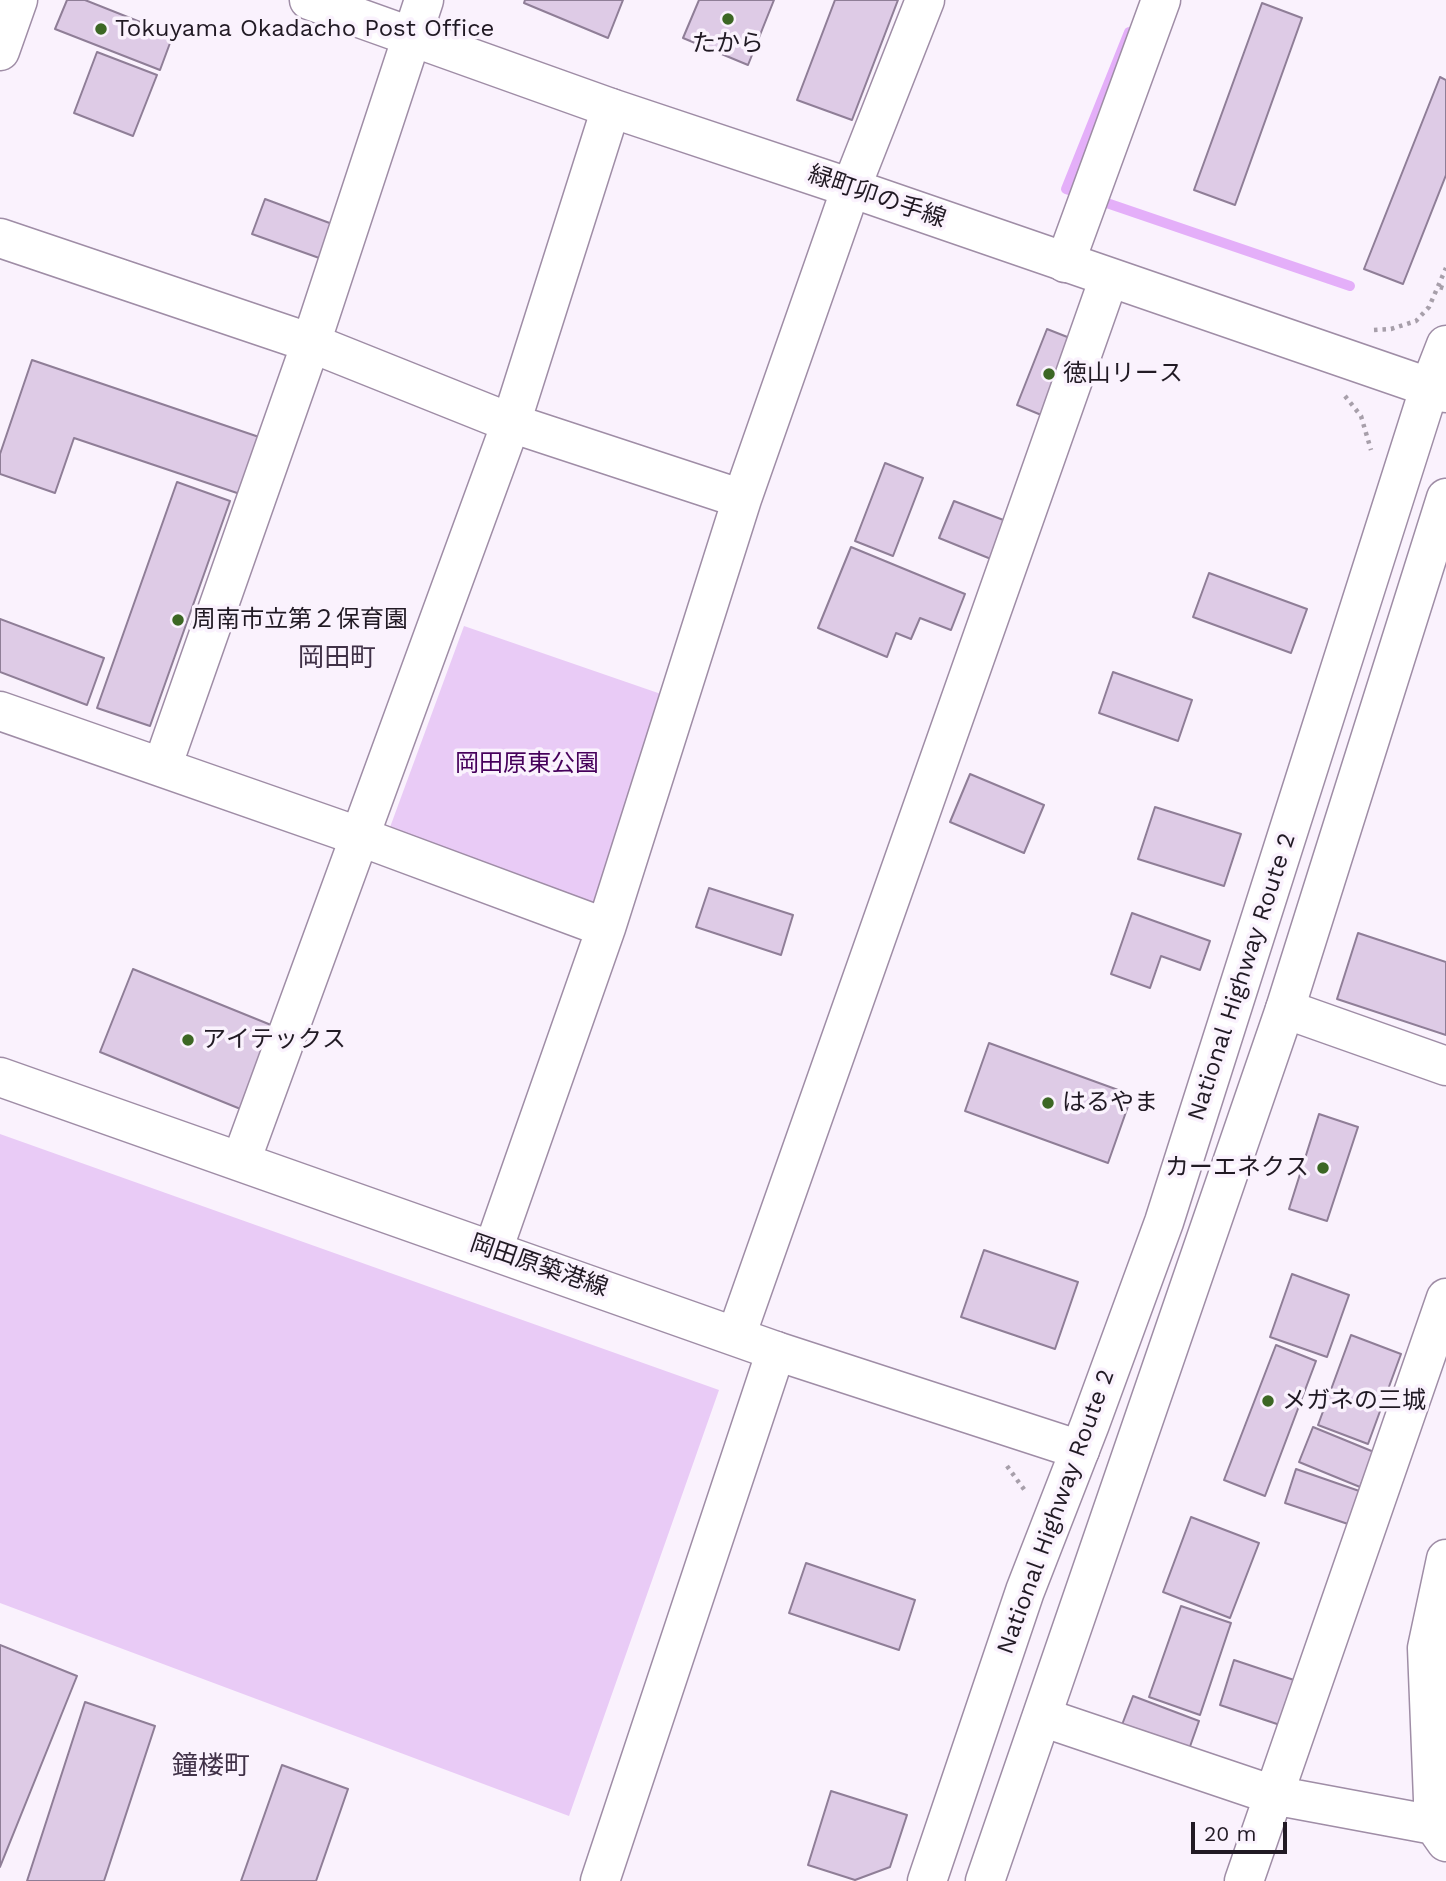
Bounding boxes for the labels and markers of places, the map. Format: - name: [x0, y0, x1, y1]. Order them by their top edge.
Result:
- marker: たから: [720, 11, 736, 27]
- place label: Tokuyama Okadacho Post Office: [115, 15, 494, 43]
- marker: Tokuyama Okadacho Post Office: [93, 21, 109, 37]
- place label: たから: [692, 30, 764, 58]
- place label: 徳山リース: [1063, 360, 1183, 388]
- marker: 徳山リース: [1041, 366, 1057, 382]
- place label: 周南市立第２保育園: [192, 606, 408, 634]
- marker: 周南市立第２保育園: [170, 612, 186, 628]
- place label: アイテックス: [202, 1026, 346, 1054]
- marker: アイテックス: [180, 1032, 196, 1048]
- place label: はるやま: [1062, 1089, 1158, 1117]
- marker: はるやま: [1040, 1095, 1056, 1111]
- place label: カーエネクス: [1165, 1154, 1309, 1182]
- marker: カーエネクス: [1315, 1160, 1331, 1176]
- place label: メガネの三城: [1282, 1387, 1426, 1415]
- marker: メガネの三城: [1260, 1393, 1276, 1409]

